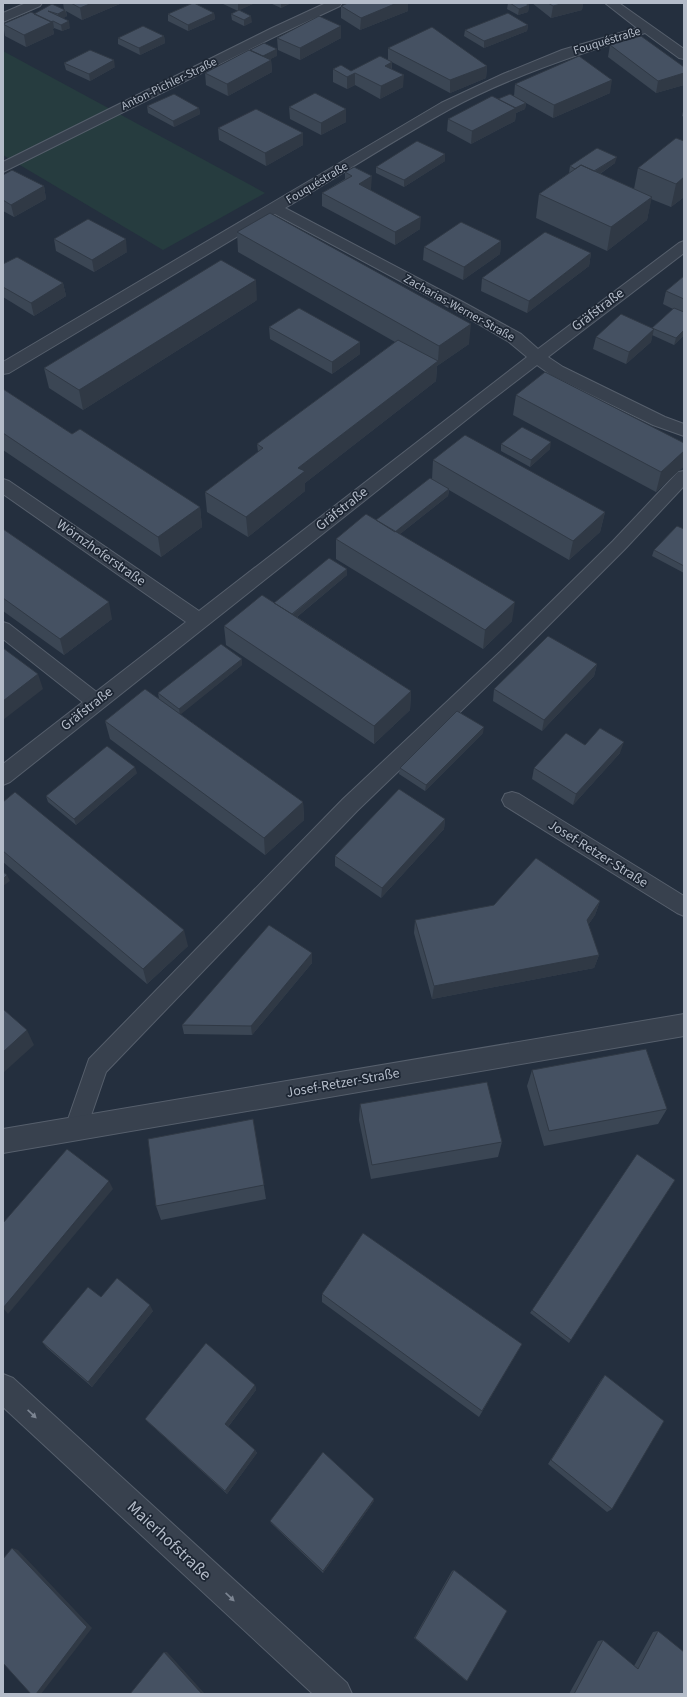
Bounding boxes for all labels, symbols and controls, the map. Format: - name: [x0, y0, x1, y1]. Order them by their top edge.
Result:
- street label: Fouquéstraße: [571, 23, 643, 59]
- street label: Anton-Pichler-Straße: [118, 53, 220, 115]
- street label: Fouquéstraße: [283, 158, 351, 208]
- street label: Zacharias-Werner-Straße: [400, 270, 518, 346]
- street label: Gräfstraße: [568, 284, 628, 336]
- street label: Gräfstraße: [312, 482, 372, 536]
- street label: Wörnzhoferstraße: [52, 515, 150, 591]
- street label: Gräfstraße: [57, 682, 117, 736]
- street label: Josef-Retzer-Straße: [544, 815, 652, 893]
- street label: Josef-Retzer-Straße: [285, 1063, 401, 1103]
- one-way arrow: [27, 1409, 37, 1419]
- street label: Maierhofstraße: [121, 1496, 217, 1586]
- one-way arrow: [225, 1592, 235, 1602]

